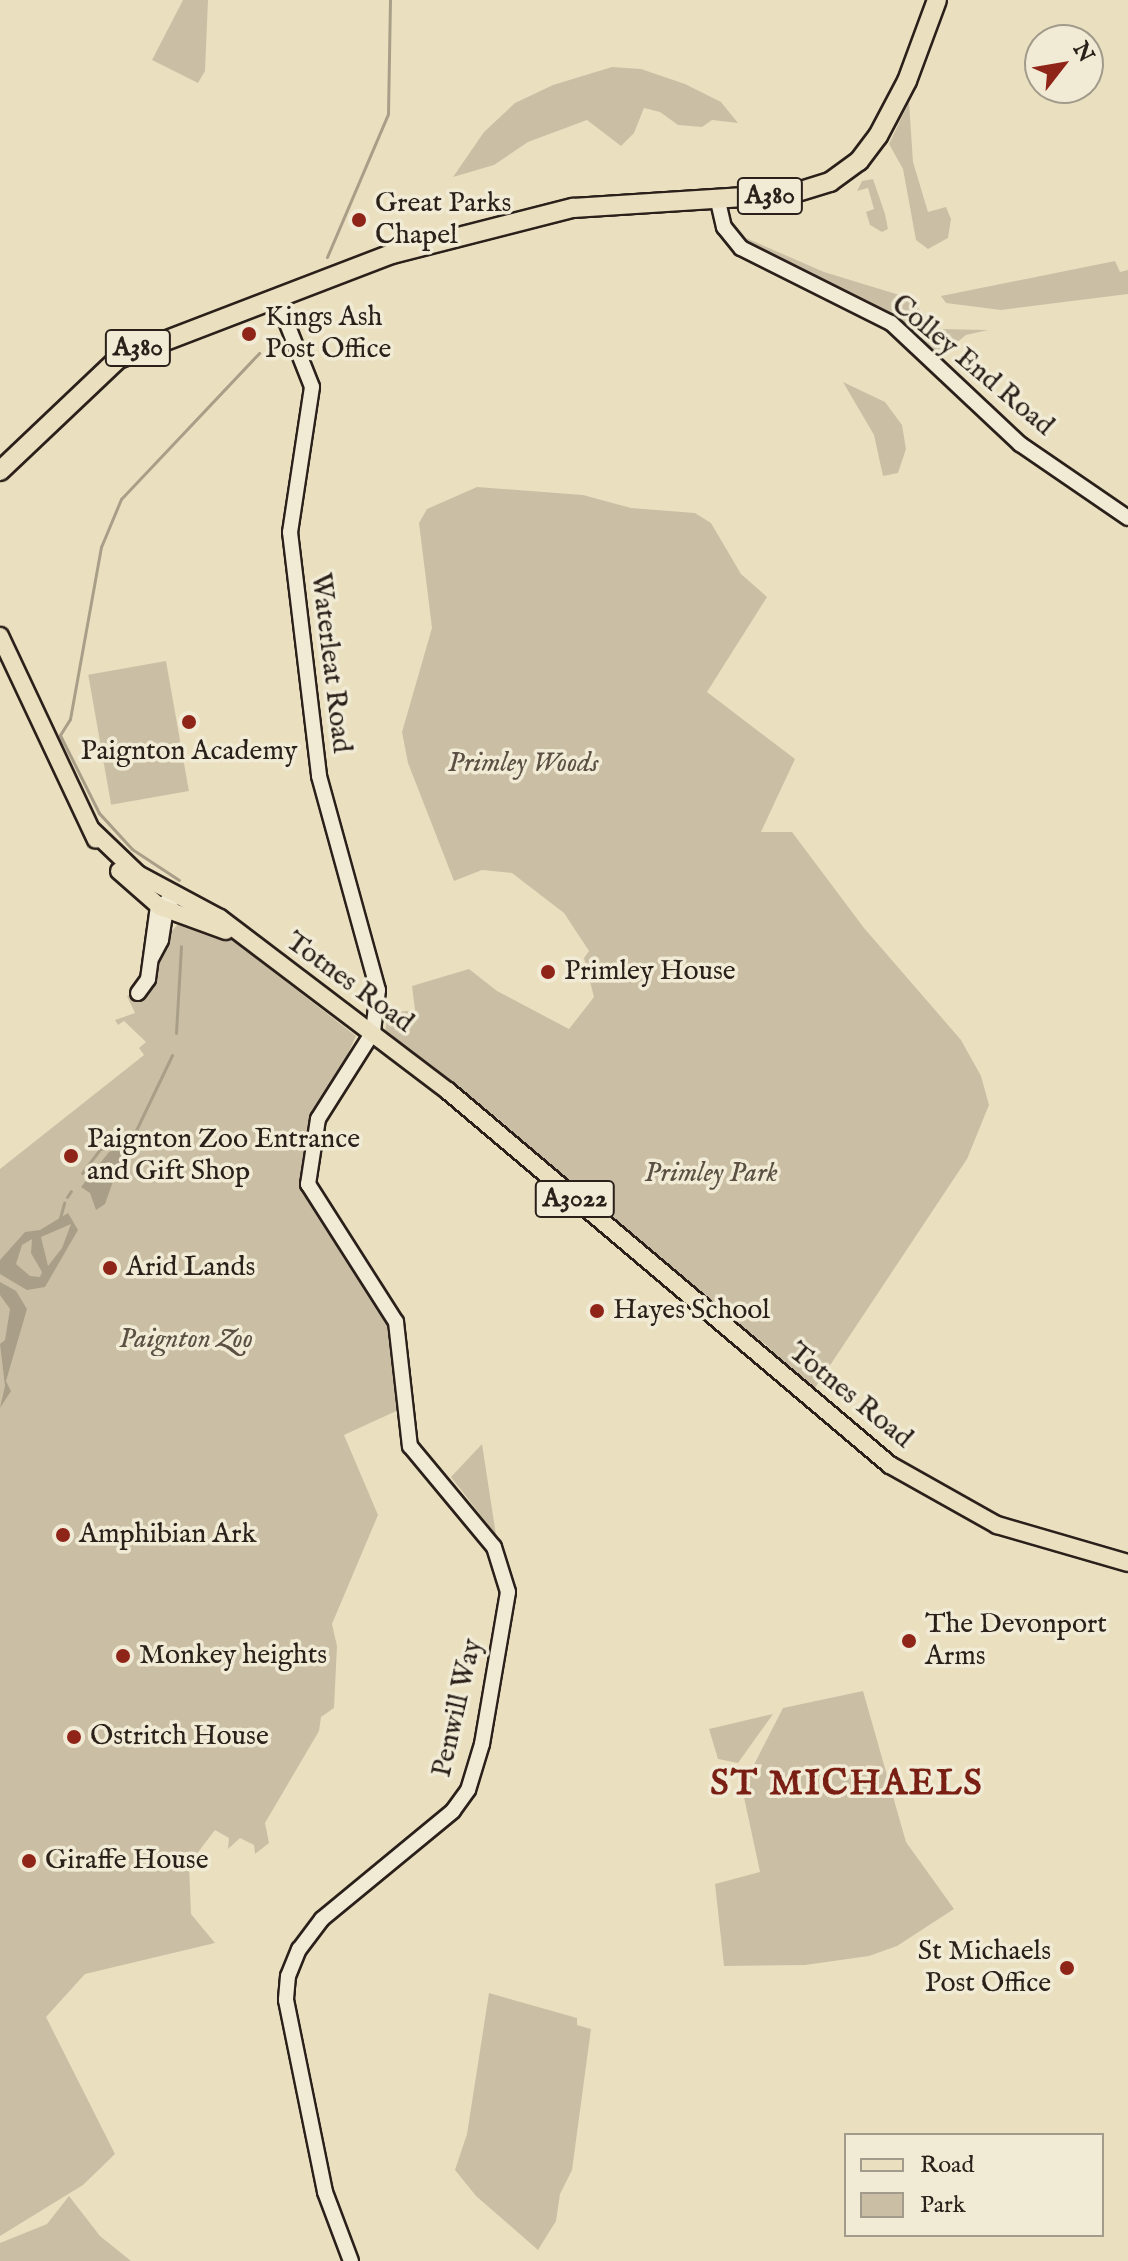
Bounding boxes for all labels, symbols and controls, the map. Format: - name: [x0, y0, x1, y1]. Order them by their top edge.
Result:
- north arrow: [1024, 24, 1104, 104]
- text: N: [1066, 37, 1100, 68]
- road number: A380: [736, 174, 804, 218]
- place label: Great Parks Chapel: [375, 187, 511, 253]
- marker: Great Parks Chapel: [350, 211, 368, 229]
- street label: Colley End Road: [884, 288, 1060, 444]
- place label: Kings Ash Post Office: [265, 301, 391, 367]
- marker: Kings Ash Post Office: [240, 325, 258, 343]
- road number: A380: [104, 326, 172, 370]
- street label: Waterleat Road: [302, 571, 358, 755]
- marker: Paignton Academy: [180, 713, 198, 731]
- place label: Paignton Academy: [80, 735, 298, 769]
- park label: Primley Woods: [448, 747, 598, 781]
- street label: Totnes Road: [279, 925, 419, 1041]
- place label: Primley House: [564, 955, 736, 989]
- marker: Primley House: [539, 963, 557, 981]
- place label: Paignton Zoo Entrance and Gift Shop: [87, 1123, 360, 1189]
- marker: Paignton Zoo Entrance and Gift Shop: [62, 1147, 80, 1165]
- park label: Primley Park: [644, 1157, 778, 1191]
- road number: A3022: [533, 1177, 617, 1221]
- place label: Arid Lands: [126, 1251, 255, 1285]
- marker: Arid Lands: [101, 1259, 119, 1277]
- place label: Hayes School: [613, 1294, 770, 1328]
- marker: Hayes School: [588, 1302, 606, 1320]
- park label: Paignton Zoo: [119, 1323, 253, 1357]
- street label: Totnes Road: [781, 1336, 919, 1456]
- place label: Amphibian Ark: [79, 1518, 256, 1552]
- marker: Amphibian Ark: [54, 1526, 72, 1544]
- place label: The Devonport Arms: [925, 1608, 1107, 1674]
- marker: The Devonport Arms: [900, 1632, 918, 1650]
- street label: Penwill Way: [426, 1635, 490, 1781]
- place label: Monkey heights: [139, 1639, 327, 1673]
- marker: Monkey heights: [114, 1647, 132, 1665]
- place label: Ostritch House: [90, 1720, 269, 1754]
- marker: Ostritch House: [65, 1728, 83, 1746]
- district label: ST MICHAELS: [710, 1763, 984, 1807]
- place label: Giraffe House: [45, 1844, 209, 1878]
- marker: Giraffe House: [20, 1852, 38, 1870]
- place label: St Michaels Post Office: [918, 1935, 1051, 2001]
- marker: St Michaels Post Office: [1058, 1959, 1076, 1977]
- legend: [844, 2133, 1104, 2237]
- text: Road: [920, 2150, 974, 2181]
- text: Park: [920, 2190, 966, 2221]

